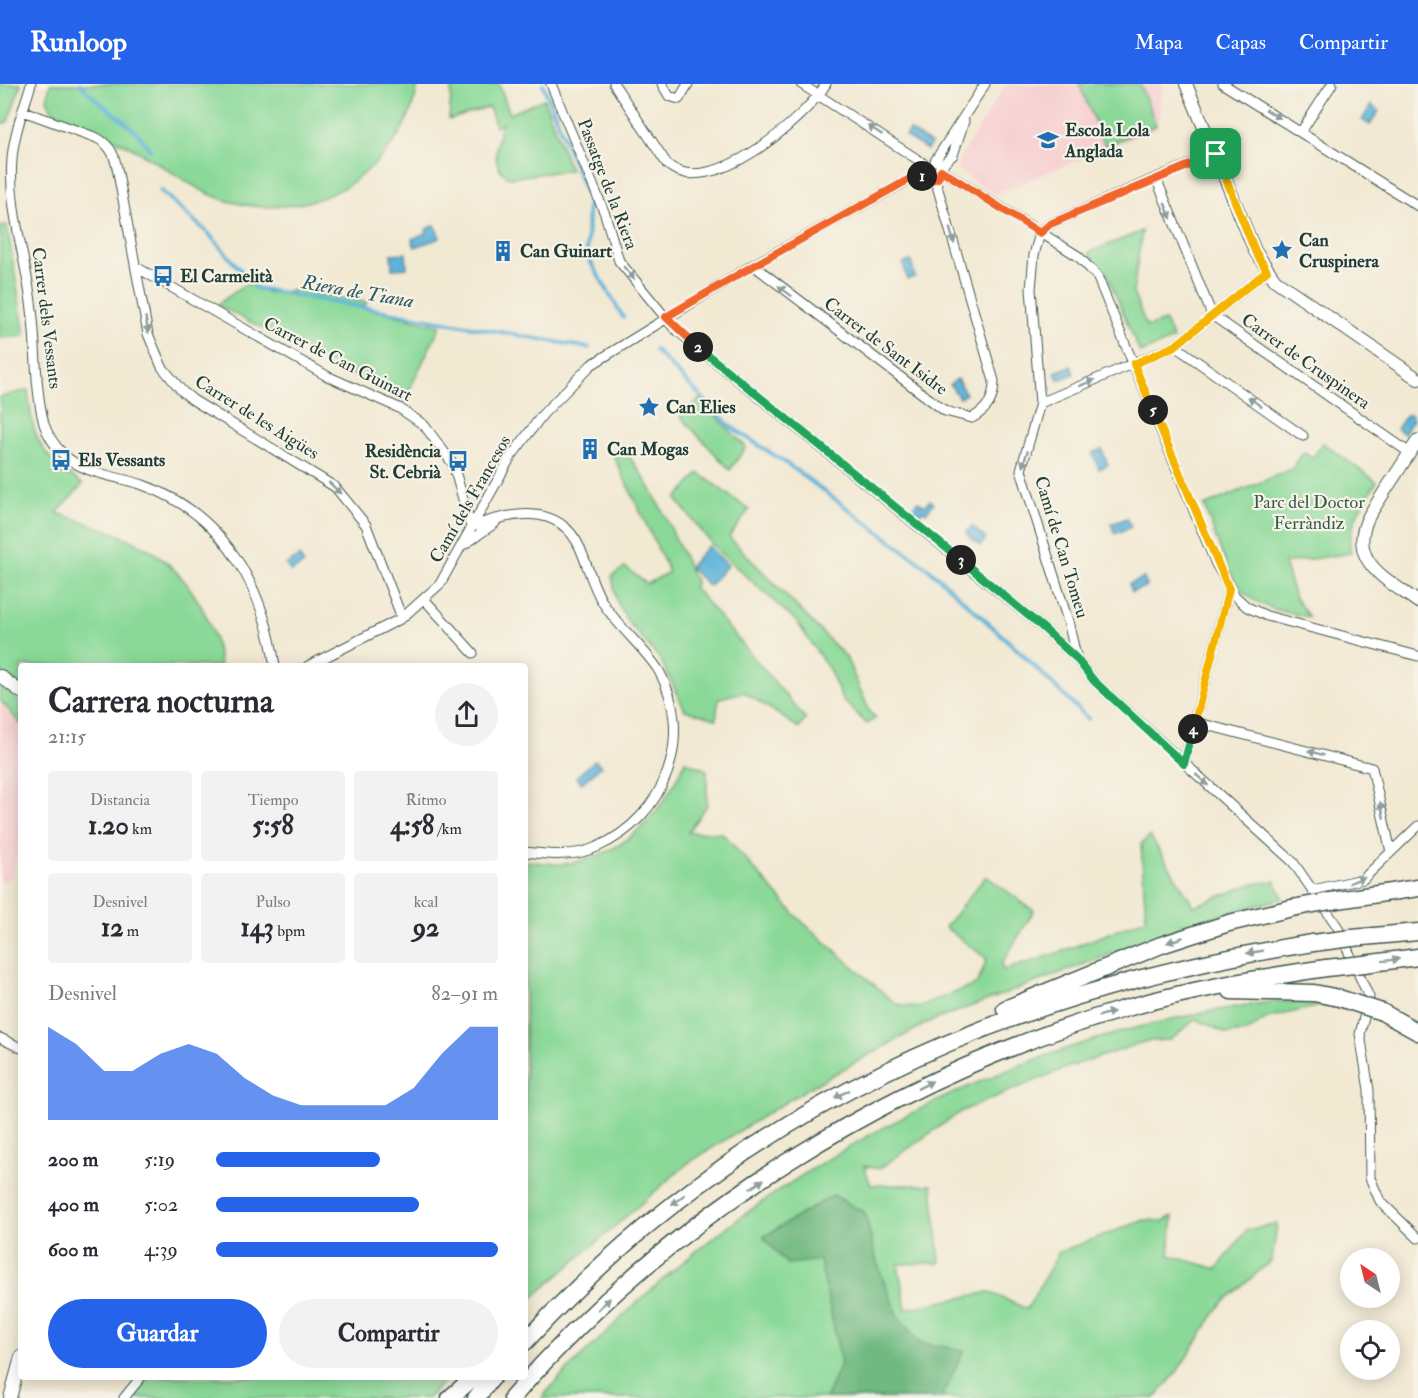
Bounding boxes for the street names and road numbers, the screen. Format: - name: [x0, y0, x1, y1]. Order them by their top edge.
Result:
- street label: Passatge de la Riera: [572, 115, 643, 253]
- street label: Carrer dels Vessants: [26, 246, 67, 390]
- street label: Carrer de Sant Isidre: [819, 292, 953, 401]
- street label: Carrer de Cruspinera: [1237, 308, 1375, 415]
- street label: Carrer de Can Guinart: [259, 312, 416, 407]
- street label: Carrer de les Aigües: [190, 370, 323, 465]
- street label: Camí dels Francesos: [424, 431, 516, 567]
- street label: Camí de Can Tomeu: [1029, 473, 1094, 621]

